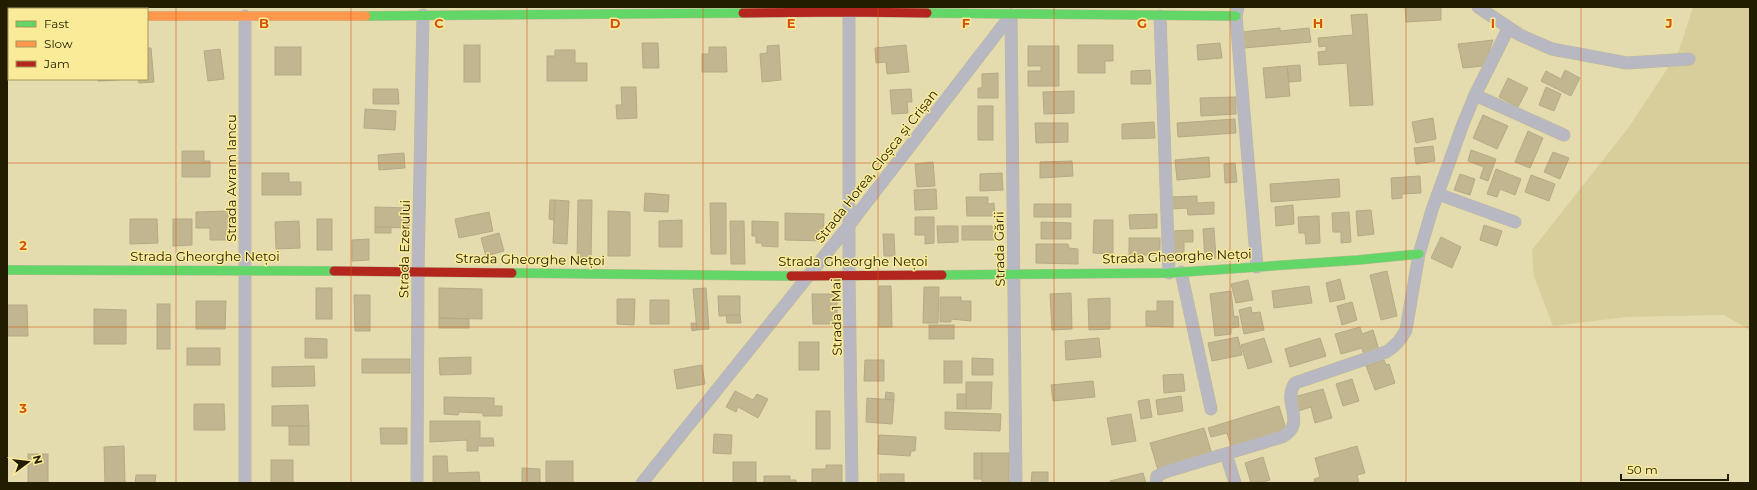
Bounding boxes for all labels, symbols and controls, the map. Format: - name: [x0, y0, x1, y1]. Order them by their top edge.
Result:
- legend: [8, 8, 148, 80]
- text: B: [259, 15, 269, 31]
- text: C: [434, 15, 444, 31]
- text: D: [610, 15, 621, 31]
- text: E: [787, 15, 796, 31]
- text: F: [962, 15, 970, 31]
- text: G: [1137, 15, 1147, 31]
- text: H: [1313, 15, 1323, 31]
- text: I: [1491, 15, 1495, 31]
- text: J: [1664, 15, 1673, 31]
- text: Fast: [44, 16, 69, 31]
- text: Slow: [44, 36, 73, 51]
- text: Jam: [43, 56, 70, 71]
- street label: Strada Horea, Cloșca și Crișan: [811, 86, 942, 247]
- street label: Strada Avram Iancu: [223, 114, 239, 242]
- street label: Strada Ezerului: [395, 200, 413, 298]
- street label: Strada Gării: [990, 211, 1008, 287]
- text: 2: [19, 237, 27, 253]
- street label: Strada Gheorghe Nețoi: [1102, 245, 1252, 269]
- street label: Strada Gheorghe Nețoi: [130, 248, 280, 266]
- street label: Strada Gheorghe Nețoi: [455, 250, 605, 270]
- street label: Strada Gheorghe Nețoi: [778, 253, 928, 271]
- street label: Strada 1 Mai: [827, 278, 845, 356]
- text: 3: [18, 400, 27, 416]
- north arrow: [8, 442, 48, 482]
- text: N: [30, 453, 46, 466]
- scale bar: [1621, 456, 1728, 482]
- text: 50 m: [1627, 462, 1658, 477]

